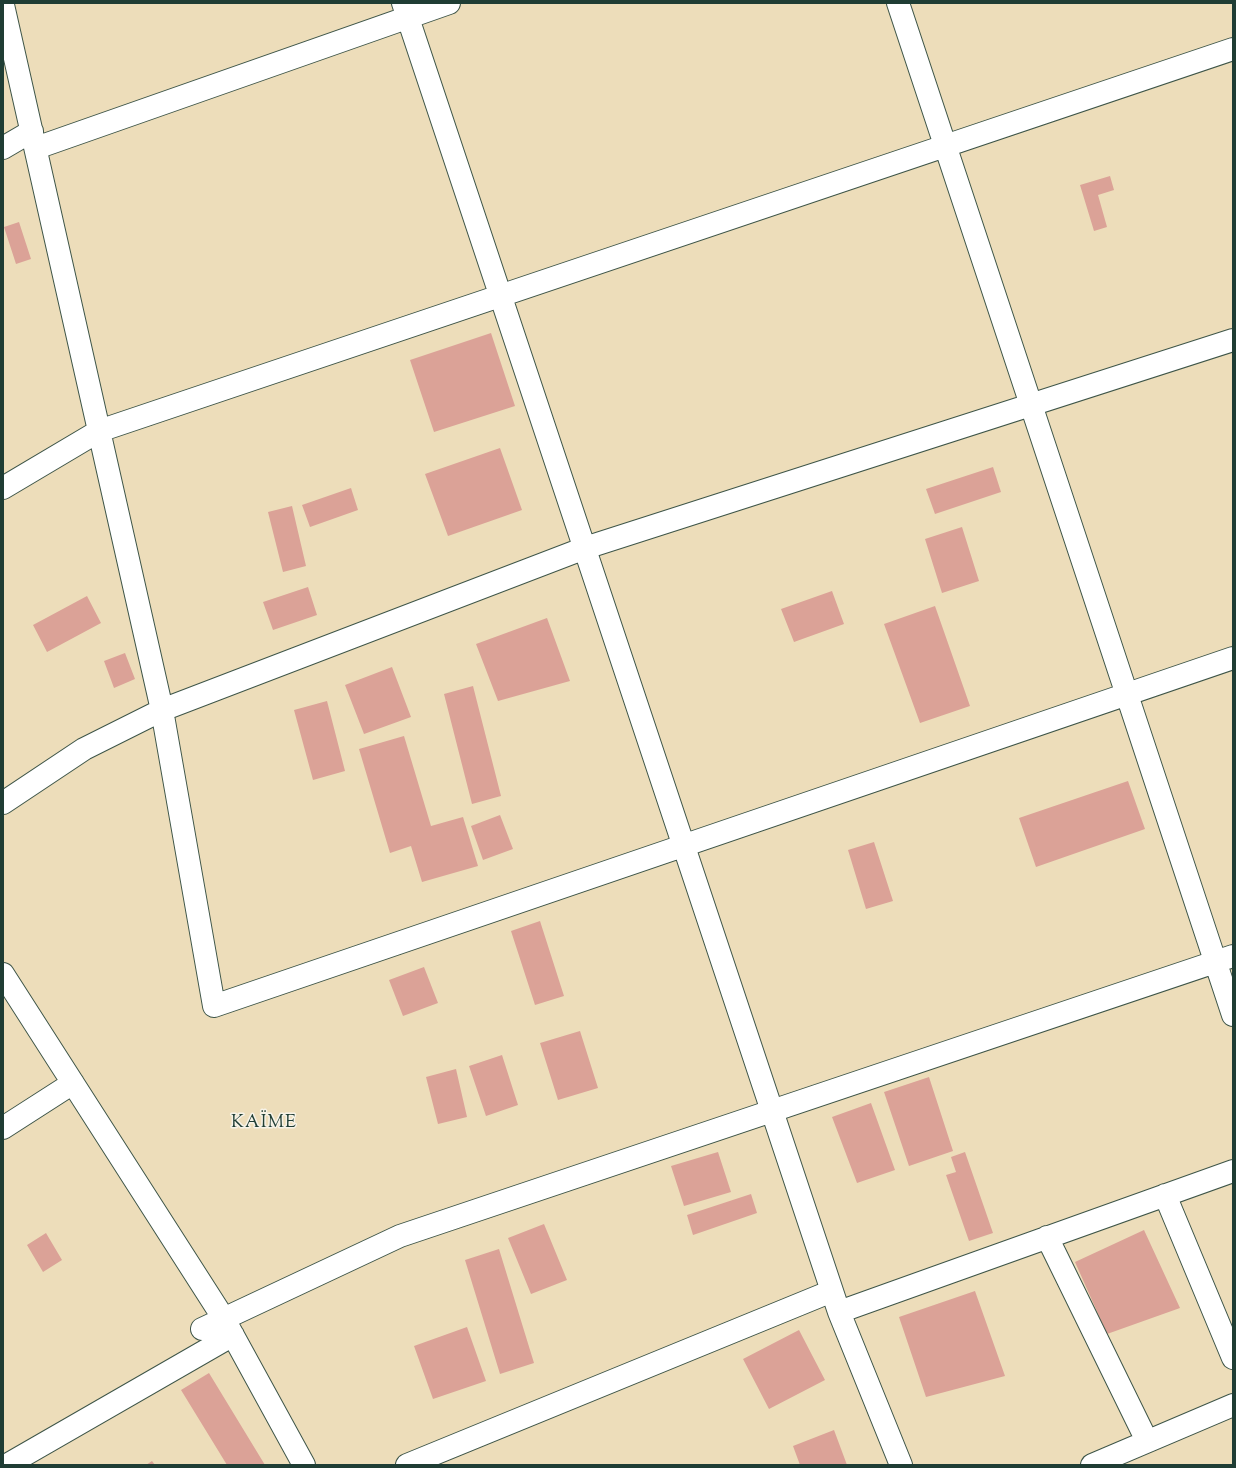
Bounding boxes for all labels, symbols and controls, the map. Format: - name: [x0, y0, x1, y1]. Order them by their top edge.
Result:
- district label: KAÏME: [231, 1113, 297, 1135]

